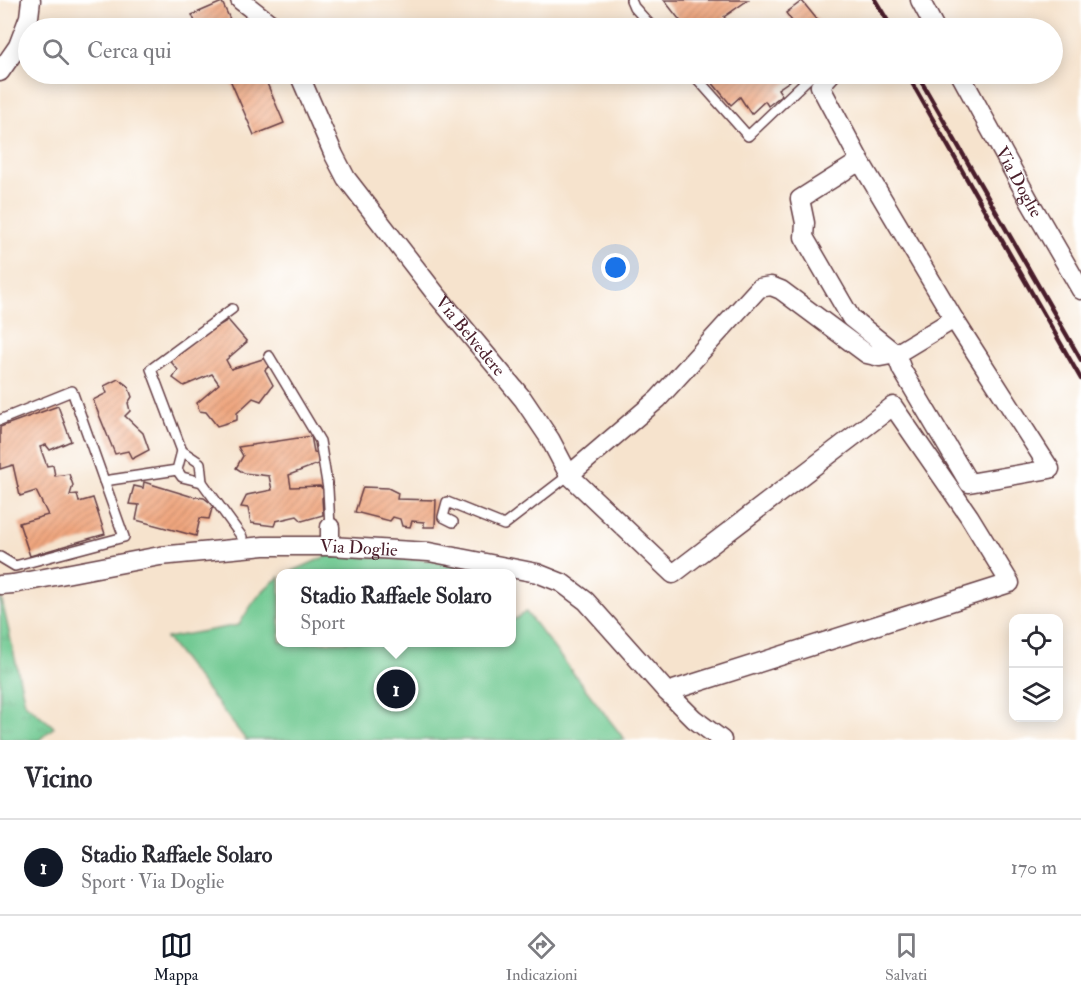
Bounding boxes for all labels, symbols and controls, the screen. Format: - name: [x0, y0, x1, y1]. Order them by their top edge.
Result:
- search box: [18, 18, 1063, 84]
- icon: search: [39, 35, 72, 68]
- text: Cerca qui: [87, 37, 172, 65]
- street label: Via Doglie: [990, 142, 1048, 222]
- your location: [601, 253, 630, 282]
- street label: Via Belvedere: [430, 290, 511, 381]
- street label: Via Doglie: [320, 535, 399, 562]
- popup: [276, 569, 516, 647]
- text: Stadio Raffaele Solaro: [300, 582, 492, 610]
- text: Sport: [300, 610, 345, 635]
- map controls: [1009, 614, 1063, 722]
- button: locate: [1009, 614, 1063, 668]
- pin: 1: [376, 666, 416, 712]
- button: layers: [1009, 668, 1063, 722]
- text: Vicino: [24, 763, 92, 795]
- text: Stadio Raffaele Solaro: [81, 841, 272, 869]
- text: 1: [40, 855, 47, 880]
- text: 170 m: [1011, 855, 1057, 880]
- text: Sport · Via Doglie: [81, 869, 224, 894]
- tab: Mappa: [154, 929, 198, 985]
- tab: Indicazioni: [506, 929, 578, 985]
- tab: Salvati: [885, 929, 927, 985]

